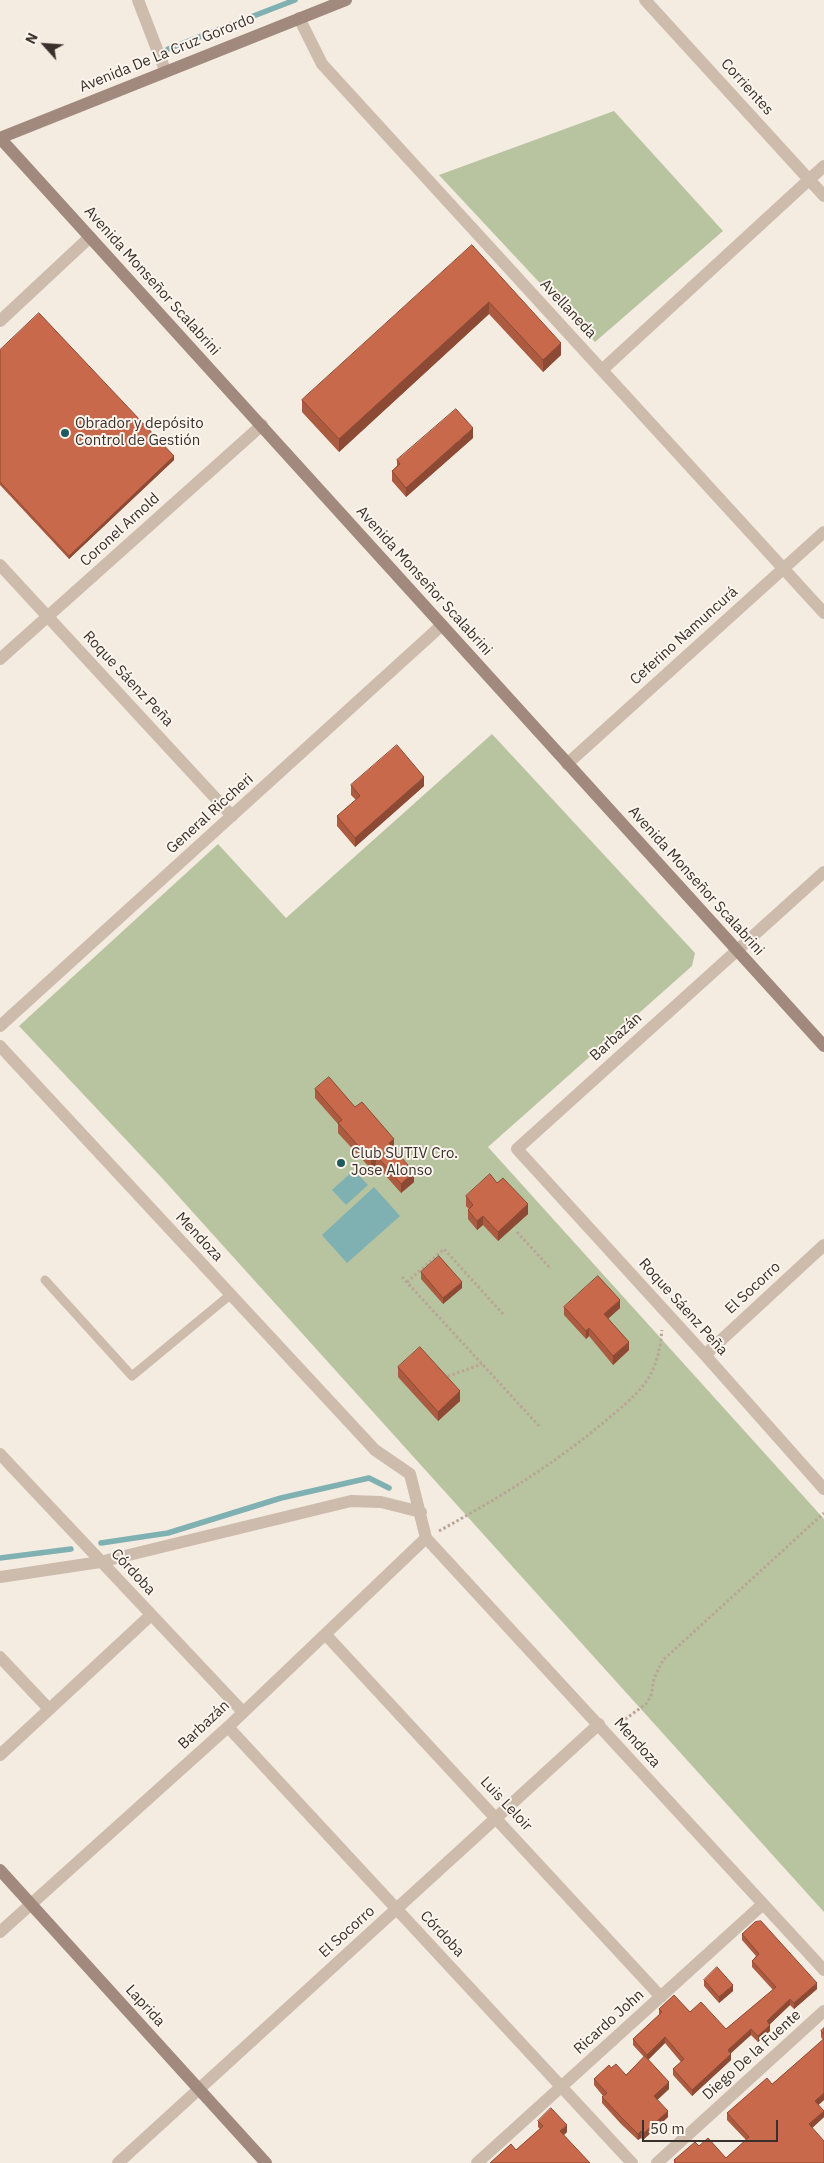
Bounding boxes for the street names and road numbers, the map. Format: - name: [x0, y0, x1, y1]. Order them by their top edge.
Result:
- street label: Avenida De La Cruz Gorordo: [77, 10, 257, 96]
- street label: Corrientes: [717, 55, 777, 119]
- street label: Avenida Monseñor Scalabrini: [80, 203, 224, 359]
- street label: Avellaneda: [536, 276, 600, 342]
- street label: Coronel Arnold: [77, 490, 163, 570]
- street label: Avenida Monseñor Scalabrini: [352, 503, 496, 659]
- street label: Ceferino Namuncurá: [626, 583, 742, 689]
- street label: Roque Sáenz Peña: [79, 627, 177, 731]
- street label: General Riccheri: [163, 770, 257, 858]
- street label: Avenida Monseñor Scalabrini: [624, 803, 768, 959]
- street label: Barbazán: [586, 1009, 646, 1065]
- street label: Mendoza: [172, 1209, 226, 1265]
- street label: Roque Sáenz Peña: [635, 1255, 731, 1359]
- street label: El Socorro: [722, 1258, 784, 1318]
- street label: Córdoba: [107, 1545, 159, 1599]
- street label: Barbazán: [175, 1697, 233, 1753]
- street label: Mendoza: [610, 1714, 664, 1772]
- street label: Luis Leloir: [476, 1773, 536, 1835]
- street label: El Socorro: [315, 1902, 379, 1962]
- street label: Córdoba: [416, 1907, 468, 1961]
- street label: Laprida: [122, 1981, 168, 2031]
- street label: Ricardo John: [570, 1986, 648, 2058]
- street label: Diego De la Fuente: [699, 2006, 805, 2104]

